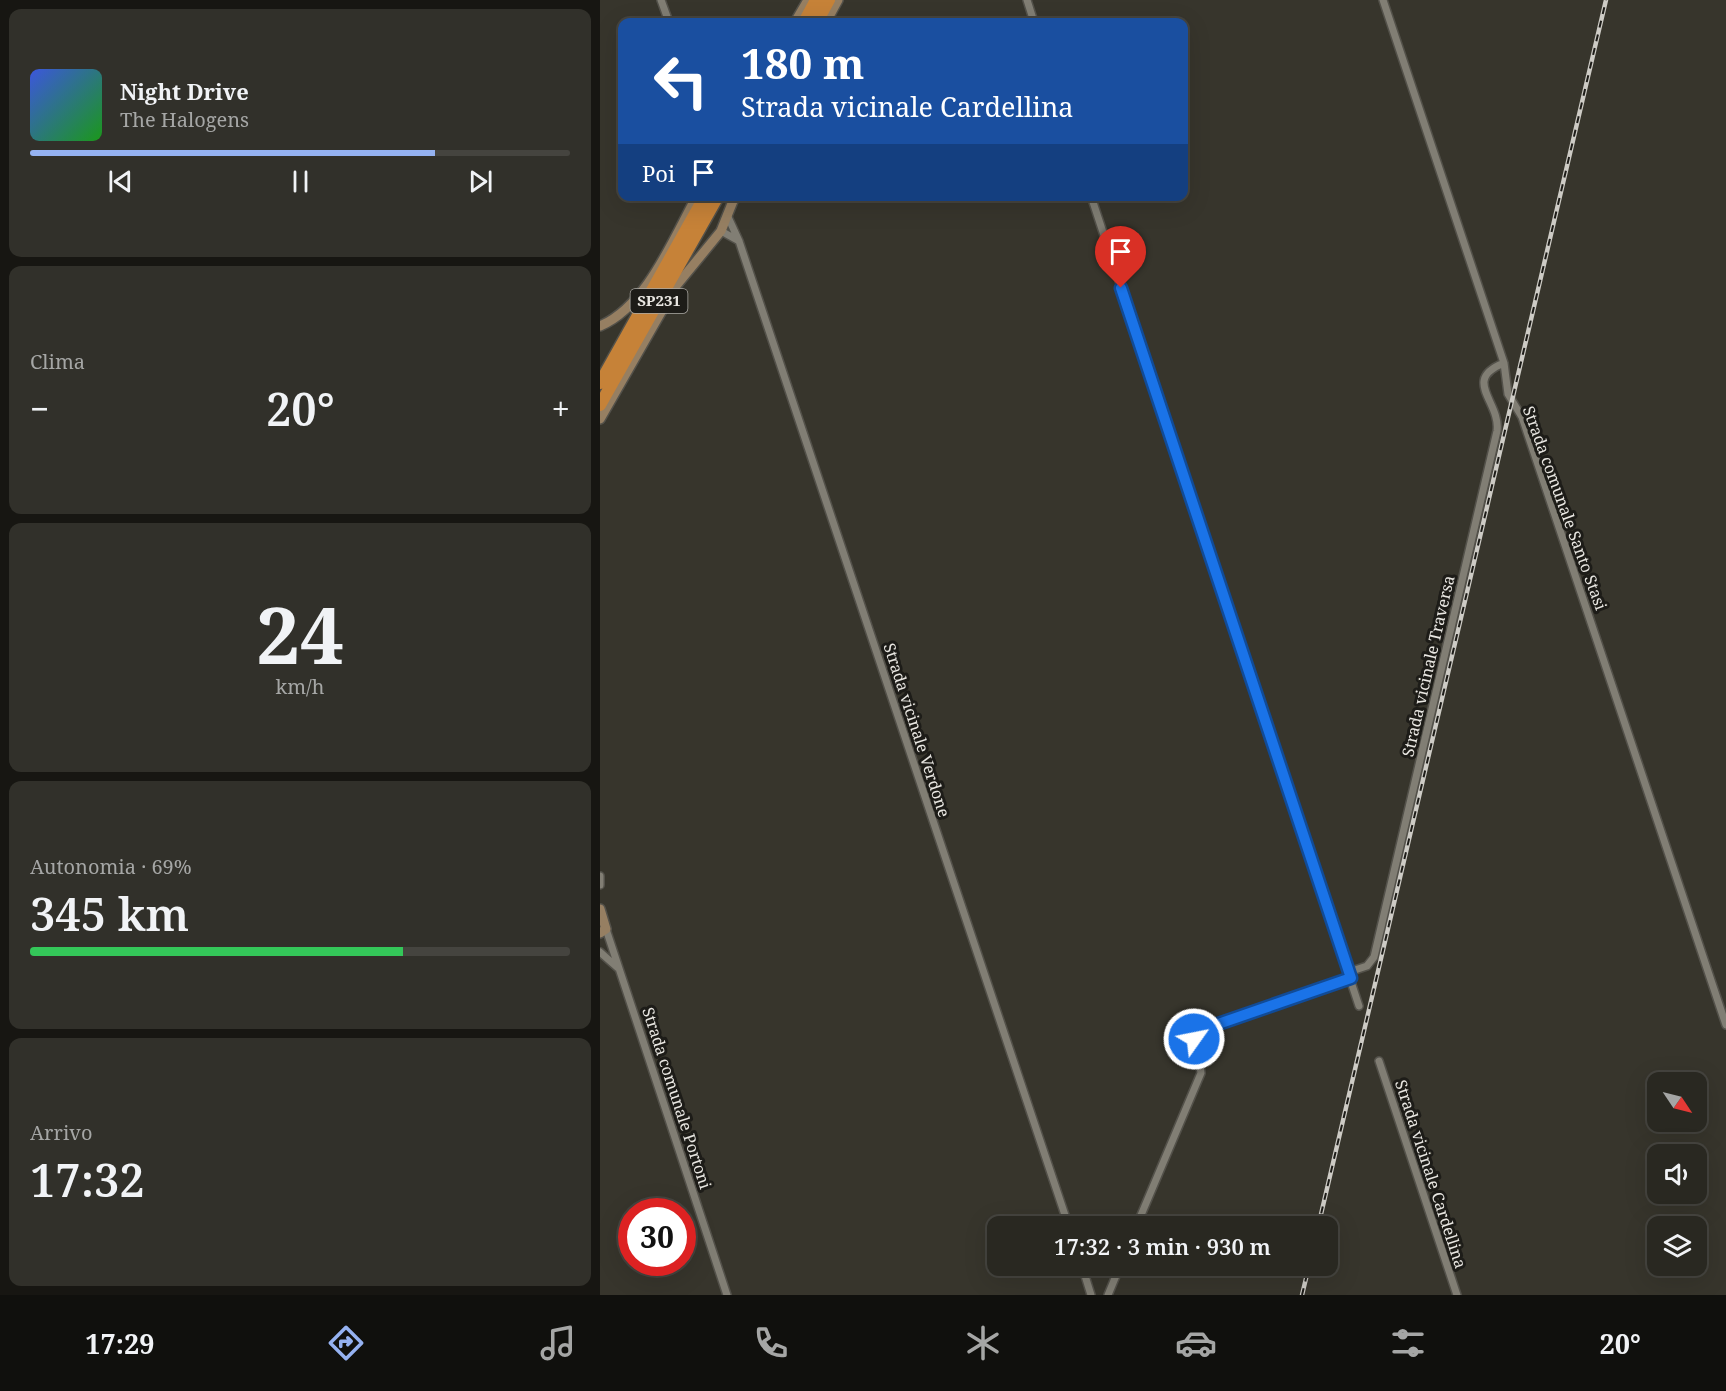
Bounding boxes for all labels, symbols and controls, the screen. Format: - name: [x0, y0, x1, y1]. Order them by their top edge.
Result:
- text: 180 m: [741, 34, 865, 91]
- icon: left: [642, 42, 720, 120]
- text: Night Drive: [120, 76, 249, 106]
- text: Strada vicinale Cardellina: [741, 88, 1074, 125]
- text: The Halogens: [120, 106, 249, 133]
- icon: arrive: [687, 156, 720, 189]
- text: Poi: [642, 158, 675, 188]
- icon: previous: [104, 165, 137, 198]
- icon: pause: [284, 165, 317, 198]
- icon: next: [464, 165, 497, 198]
- pin: [1095, 226, 1146, 288]
- icon: arrive: [1104, 235, 1137, 268]
- road number: SP231: [631, 289, 688, 313]
- text: Clima: [30, 348, 85, 375]
- text: 20°: [266, 378, 335, 439]
- text: −: [30, 386, 49, 431]
- text: +: [552, 386, 570, 431]
- street label: Strada comunale Santo Stasi: [1518, 403, 1612, 613]
- street label: Strada vicinale Traversa: [1396, 573, 1460, 759]
- text: 24: [256, 581, 344, 687]
- street label: Strada vicinale Verdone: [878, 640, 956, 820]
- text: km/h: [275, 673, 325, 700]
- text: Autonomia · 69%: [30, 853, 192, 880]
- text: 345 km: [30, 883, 189, 944]
- street label: Strada comunale Portoni: [637, 1004, 717, 1192]
- position arrow: [1162, 1007, 1226, 1071]
- north arrow: [1647, 1072, 1707, 1132]
- map controls: [1647, 1072, 1707, 1276]
- street label: Strada vicinale Cardellina: [1390, 1077, 1472, 1271]
- text: Arrivo: [30, 1119, 92, 1146]
- button: sound: [1647, 1144, 1707, 1204]
- text: 17:32: [30, 1149, 145, 1210]
- speed limit sign: 30: [618, 1198, 696, 1276]
- button: layers: [1647, 1216, 1707, 1276]
- text: 17:32 · 3 min · 930 m: [1054, 1231, 1271, 1261]
- icon: directions: [325, 1322, 367, 1364]
- icon: music: [537, 1322, 579, 1364]
- icon: phone: [750, 1322, 792, 1364]
- icon: climate: [962, 1322, 1004, 1364]
- icon: car: [1175, 1322, 1217, 1364]
- icon: filters: [1387, 1322, 1429, 1364]
- text: 17:29: [85, 1325, 154, 1362]
- text: 20°: [1599, 1325, 1641, 1362]

